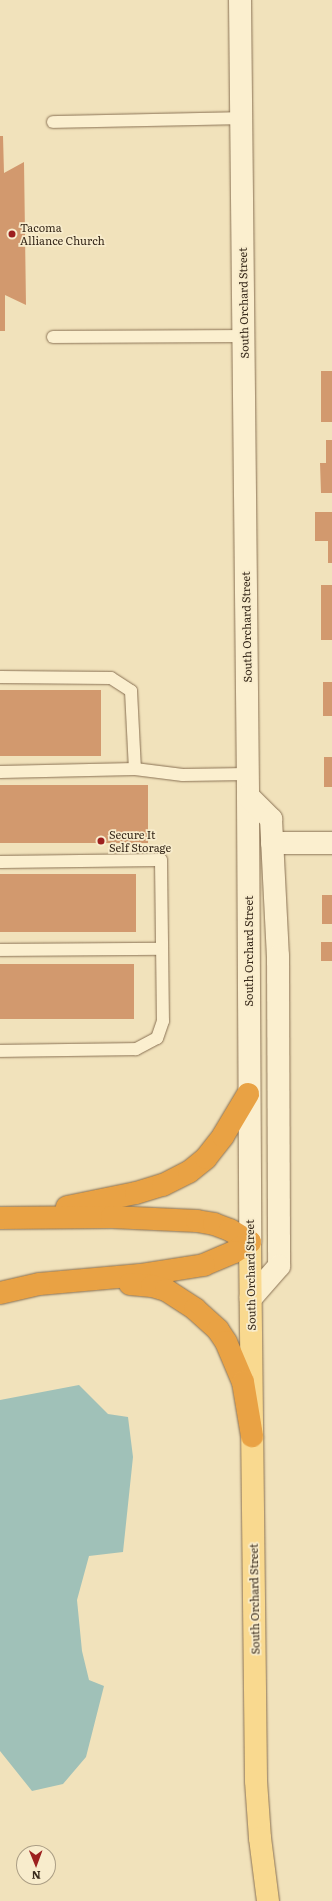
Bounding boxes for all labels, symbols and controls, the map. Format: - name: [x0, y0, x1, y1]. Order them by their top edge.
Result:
- place label: Tacoma Alliance Church: [20, 221, 105, 247]
- marker: Tacoma Alliance Church: [7, 229, 17, 239]
- street label: South Orchard Street: [235, 247, 251, 359]
- street label: South Orchard Street: [238, 571, 254, 683]
- place label: Secure It Self Storage: [109, 828, 171, 854]
- marker: Secure It Self Storage: [96, 836, 106, 846]
- street label: South Orchard Street: [241, 895, 255, 1007]
- street label: South Orchard Street: [242, 1219, 258, 1331]
- street label: South Orchard Street: [246, 1543, 262, 1655]
- north arrow: [16, 1845, 56, 1885]
- text: N: [31, 1868, 41, 1884]

